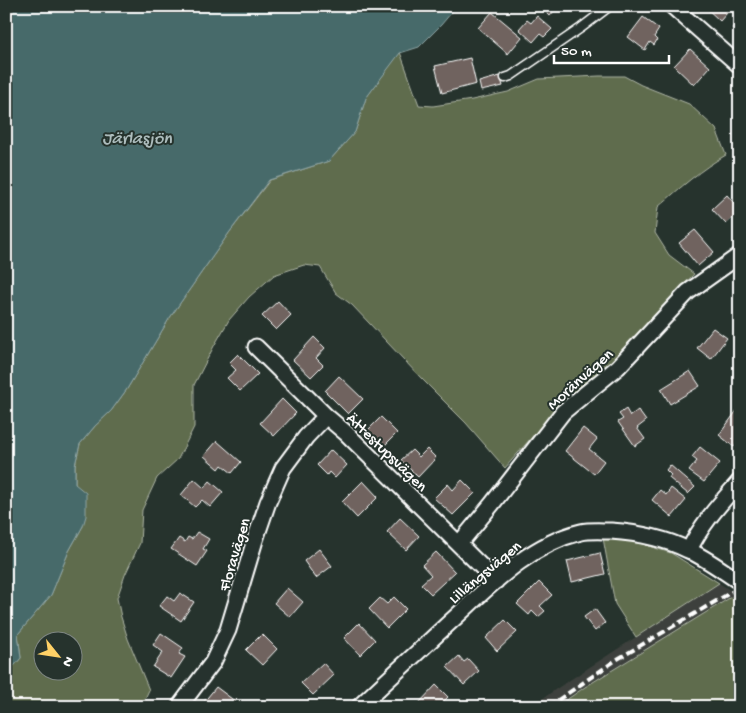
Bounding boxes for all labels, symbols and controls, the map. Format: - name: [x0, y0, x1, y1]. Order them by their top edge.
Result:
- scale bar: [554, 32, 668, 64]
- text: 50 m: [561, 43, 592, 61]
- water label: Järlasjön: [102, 129, 172, 150]
- street label: Moränvägen: [544, 346, 619, 415]
- street label: Ättestupsvägen: [341, 410, 430, 497]
- street label: Floravägen: [216, 516, 257, 595]
- street label: Lillängsvägen: [446, 538, 527, 609]
- north arrow: [32, 630, 82, 680]
- text: N: [57, 653, 77, 669]

